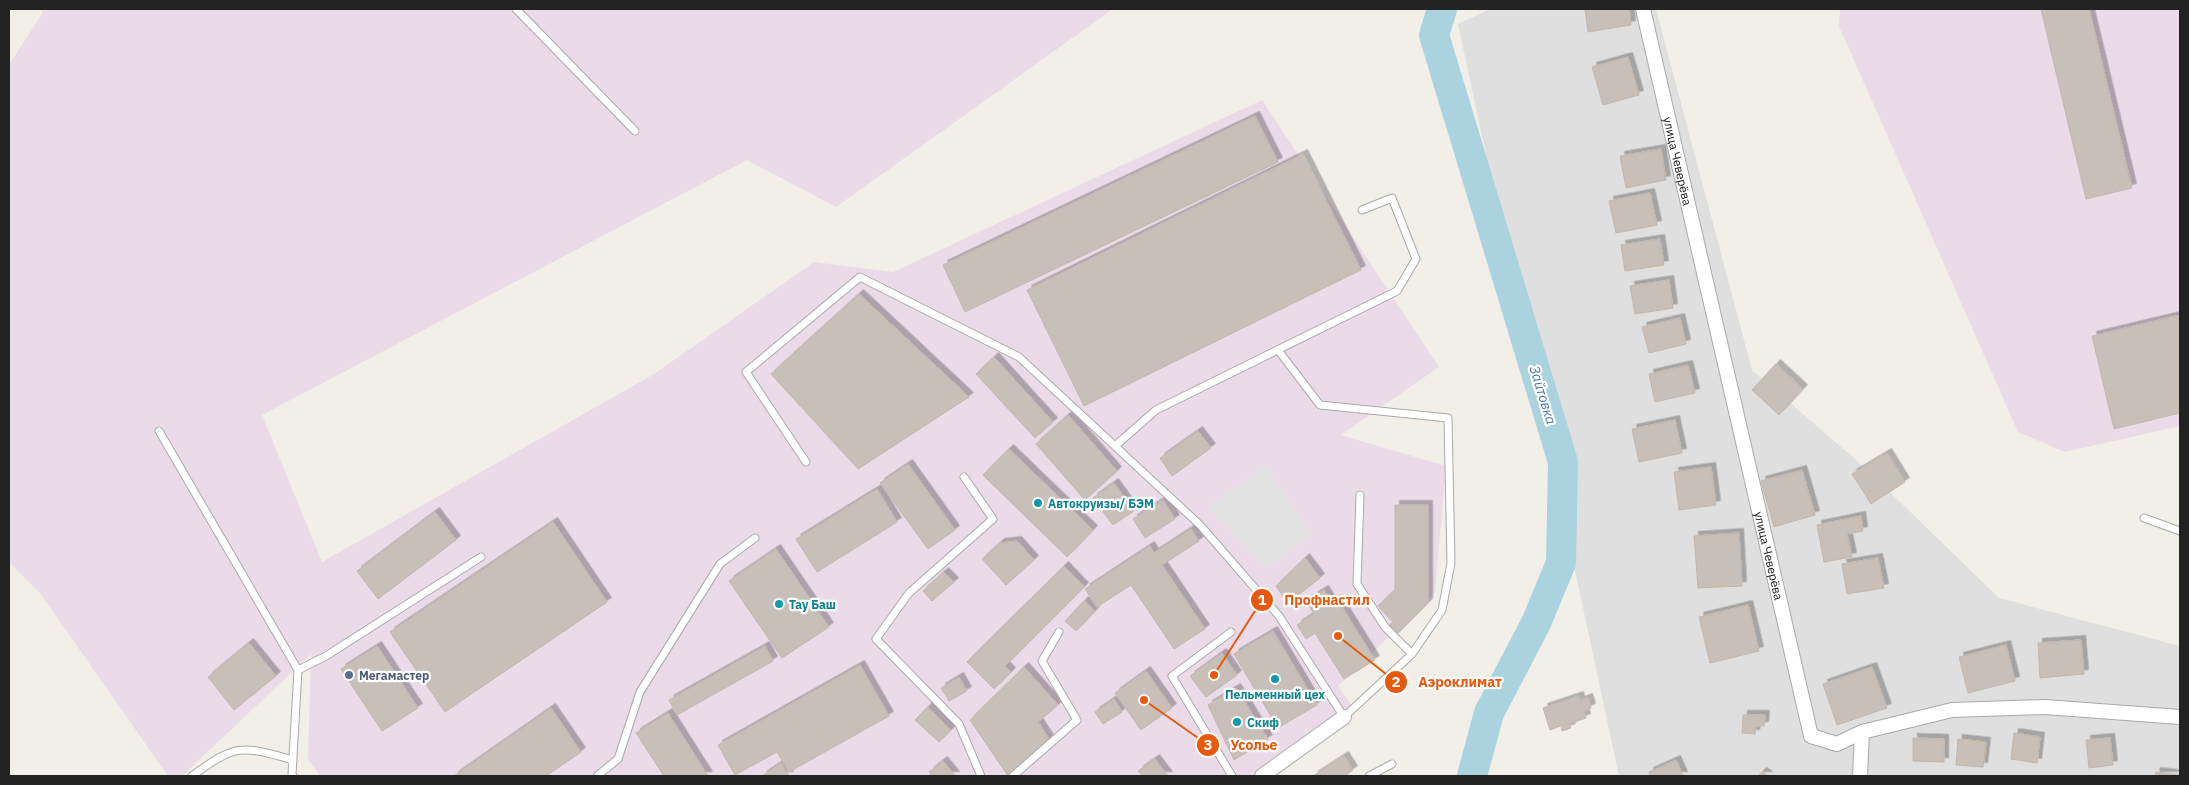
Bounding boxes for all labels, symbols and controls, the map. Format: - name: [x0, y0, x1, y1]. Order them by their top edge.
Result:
- street label: улица Чеверёва: [1661, 115, 1696, 207]
- water label: Зайтовка: [1526, 363, 1560, 427]
- place label: Автокруизы/ БЭМ: [1048, 496, 1154, 511]
- marker: Автокруизы/ БЭМ: [1032, 497, 1044, 509]
- street label: улица Чеверёва: [1752, 510, 1787, 602]
- callout: Профнастил: [1249, 586, 1380, 615]
- text: 1: [1257, 590, 1267, 609]
- text: Профнастил: [1284, 591, 1370, 609]
- place label: Тау Баш: [789, 597, 836, 612]
- marker: Тау Баш: [773, 598, 785, 610]
- callout: Аэроклимат: [1384, 667, 1512, 696]
- place label: Мегамастер: [359, 668, 429, 683]
- marker: Мегамастер: [343, 669, 355, 681]
- text: 2: [1391, 672, 1401, 691]
- marker: Пельменный цех: [1269, 673, 1281, 685]
- text: Аэроклимат: [1418, 673, 1502, 691]
- place label: Пельменный цех: [1225, 687, 1325, 702]
- place label: Скиф: [1247, 715, 1279, 730]
- marker: Скиф: [1231, 716, 1243, 728]
- callout: Усолье: [1196, 730, 1288, 759]
- text: 3: [1203, 735, 1213, 754]
- text: Усолье: [1231, 736, 1278, 754]

